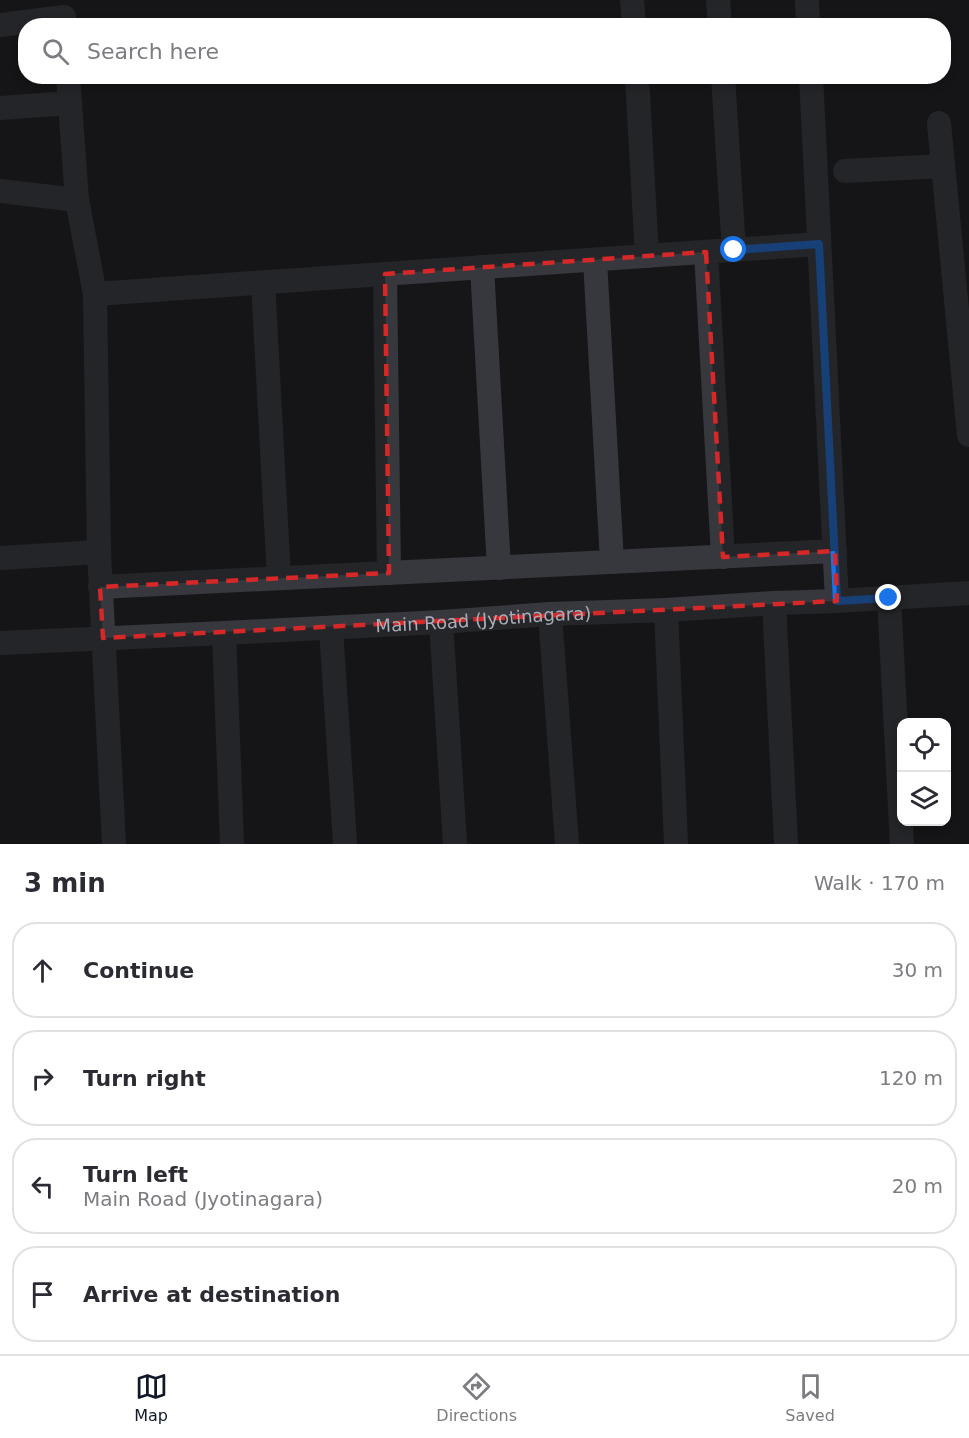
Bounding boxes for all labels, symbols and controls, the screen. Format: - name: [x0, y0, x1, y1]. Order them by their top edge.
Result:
- search box: [18, 18, 951, 84]
- icon: search: [39, 35, 72, 68]
- text: Search here: [87, 39, 219, 64]
- route start: [720, 236, 746, 262]
- route end: [875, 584, 901, 610]
- street label: Main Road (Jyotinagara): [375, 602, 592, 636]
- map controls: [897, 718, 951, 826]
- button: locate: [897, 718, 951, 772]
- button: layers: [897, 772, 951, 826]
- text: 3 min: [24, 868, 106, 898]
- text: Walk · 170 m: [814, 871, 945, 895]
- icon: ahead: [26, 954, 59, 987]
- text: Continue: [83, 958, 194, 983]
- text: 30 m: [892, 958, 943, 982]
- icon: right: [26, 1062, 59, 1095]
- text: Turn right: [83, 1066, 206, 1091]
- text: 120 m: [879, 1066, 943, 1090]
- text: Turn left: [83, 1162, 188, 1187]
- icon: left: [26, 1170, 59, 1203]
- text: 20 m: [892, 1174, 943, 1198]
- text: Main Road (Jyotinagara): [83, 1187, 323, 1211]
- icon: arrive: [26, 1278, 59, 1311]
- text: Arrive at destination: [83, 1282, 340, 1307]
- tab: Map: [134, 1370, 168, 1425]
- tab: Directions: [436, 1370, 517, 1425]
- tab: Saved: [785, 1370, 835, 1425]

